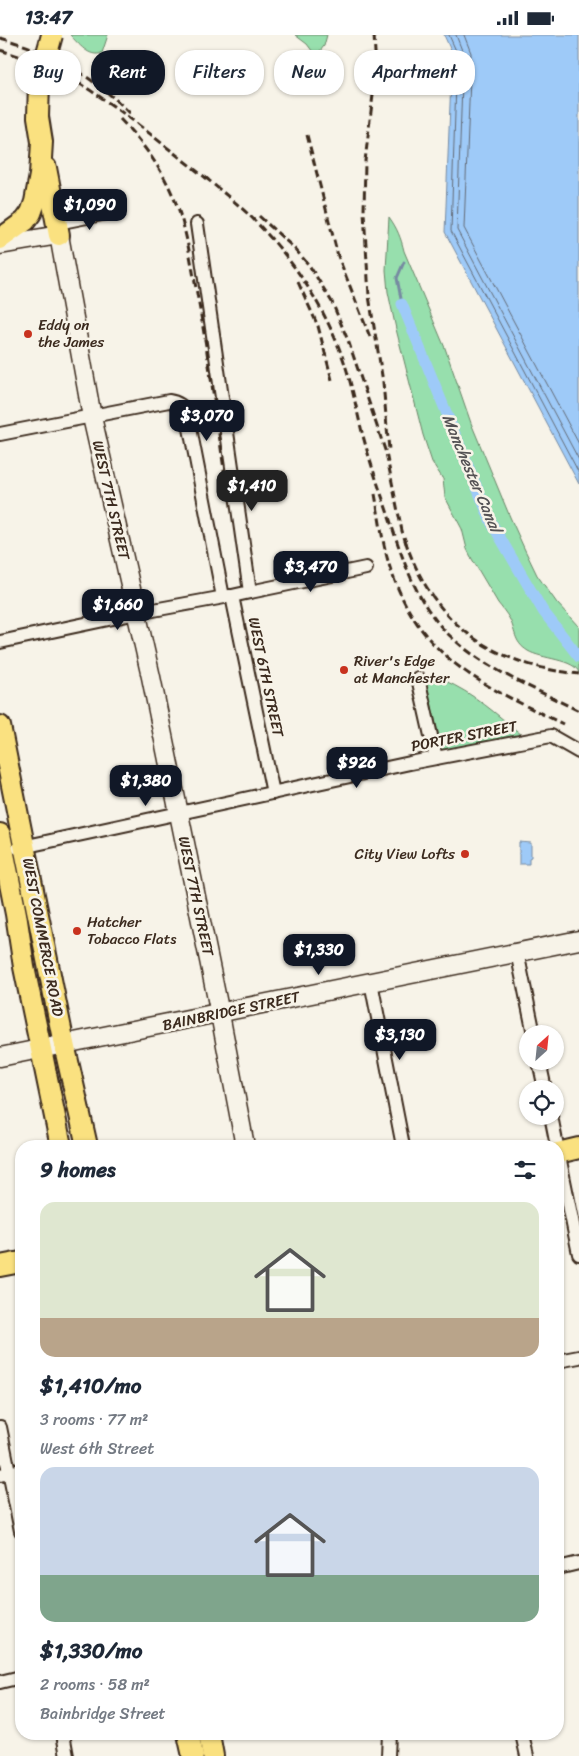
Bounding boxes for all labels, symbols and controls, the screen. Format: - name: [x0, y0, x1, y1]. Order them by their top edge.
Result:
- text: 13:47: [25, 1, 72, 34]
- chip: Buy: [15, 50, 81, 95]
- chip: Rent: [91, 50, 165, 95]
- chip: Filters: [175, 50, 264, 95]
- chip: New: [274, 50, 344, 95]
- chip: Apartment: [354, 50, 475, 95]
- pin: $1,090: [49, 189, 131, 231]
- text: $1,090: [64, 190, 116, 219]
- place label: Eddy on the James: [38, 312, 104, 355]
- marker: Eddy on the James: [22, 328, 34, 340]
- pin: $3,070: [166, 399, 248, 442]
- text: $3,070: [180, 401, 234, 430]
- water label: Manchester Canal: [434, 409, 511, 540]
- street label: WEST 7TH STREET: [85, 438, 138, 564]
- pin: $1,410: [211, 469, 293, 512]
- text: $1,410: [228, 471, 276, 500]
- pin: $3,470: [270, 551, 352, 593]
- text: $3,470: [284, 552, 338, 581]
- pin: $1,660: [77, 589, 159, 631]
- text: $1,660: [93, 590, 143, 619]
- street label: WEST 6TH STREET: [241, 615, 292, 741]
- place label: River's Edge at Manchester: [354, 648, 450, 691]
- marker: River's Edge at Manchester: [338, 664, 350, 676]
- street label: PORTER STREET: [409, 713, 520, 759]
- pin: $926: [327, 747, 387, 789]
- text: $926: [338, 748, 376, 777]
- pin: $1,380: [105, 765, 187, 807]
- text: $1,380: [121, 766, 171, 795]
- street label: WEST 7TH STREET: [171, 834, 222, 960]
- place label: City View Lofts: [355, 841, 455, 867]
- marker: City View Lofts: [459, 848, 471, 860]
- street label: WEST COMMERCE ROAD: [15, 855, 71, 1019]
- place label: Hatcher Tobacco Flats: [87, 909, 177, 952]
- marker: Hatcher Tobacco Flats: [71, 925, 83, 937]
- pin: $1,330: [278, 933, 360, 976]
- text: $1,330: [294, 935, 344, 964]
- street label: BAINBRIDGE STREET: [160, 983, 304, 1038]
- pin: $3,130: [359, 1019, 441, 1061]
- text: $3,130: [375, 1020, 425, 1049]
- north arrow: [519, 1025, 564, 1070]
- map controls: [519, 1025, 564, 1125]
- button: locate: [519, 1080, 564, 1125]
- text: 9 homes: [40, 1151, 116, 1189]
- icon: filters: [511, 1156, 539, 1184]
- icon: home: [245, 1235, 335, 1325]
- text: $1,410/mo: [40, 1367, 141, 1405]
- text: 3 rooms · 77 m²: [40, 1405, 148, 1434]
- text: West 6th Street: [40, 1434, 154, 1463]
- icon: home: [245, 1500, 335, 1590]
- text: $1,330/mo: [40, 1632, 142, 1670]
- text: 2 rooms · 58 m²: [40, 1670, 150, 1699]
- text: Bainbridge Street: [40, 1699, 166, 1728]

